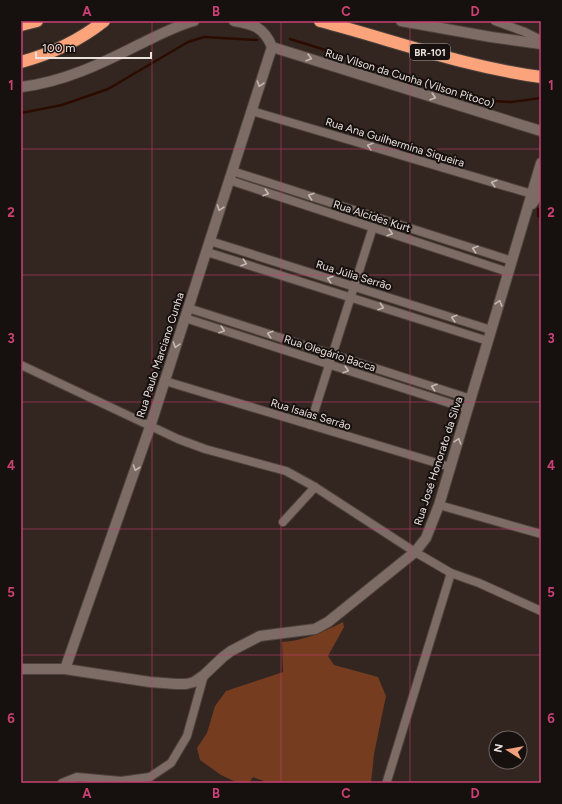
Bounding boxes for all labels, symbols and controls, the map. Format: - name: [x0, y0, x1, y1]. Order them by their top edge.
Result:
- text: A: [82, 4, 92, 19]
- text: B: [212, 4, 220, 19]
- text: C: [341, 4, 351, 19]
- text: D: [470, 4, 480, 19]
- scale bar: [36, 34, 151, 60]
- text: 100 m: [42, 41, 76, 55]
- road number: BR-101: [410, 44, 450, 60]
- street label: Rua Vilson da Cunha (Vilson Pitoco): [324, 47, 496, 110]
- one-way arrow: [306, 54, 313, 62]
- text: 1: [8, 78, 14, 93]
- text: 1: [548, 78, 554, 93]
- one-way arrow: [256, 80, 265, 87]
- one-way arrow: [430, 93, 437, 101]
- street label: Rua Ana Guilhermina Siqueira: [324, 115, 466, 170]
- one-way arrow: [366, 142, 373, 151]
- one-way arrow: [491, 179, 498, 188]
- one-way arrow: [263, 188, 270, 196]
- one-way arrow: [308, 192, 315, 201]
- street label: Rua Alcides Kurt: [331, 198, 412, 235]
- one-way arrow: [217, 204, 225, 211]
- text: 2: [7, 205, 15, 220]
- text: 2: [547, 205, 555, 220]
- one-way arrow: [386, 228, 393, 237]
- one-way arrow: [471, 245, 478, 254]
- street label: Rua Júlia Serrão: [314, 258, 393, 293]
- one-way arrow: [240, 259, 247, 267]
- one-way arrow: [327, 275, 334, 284]
- street label: Rua Paulo Marciano Cunha: [134, 291, 187, 419]
- one-way arrow: [494, 300, 503, 307]
- one-way arrow: [377, 302, 384, 311]
- one-way arrow: [451, 314, 458, 323]
- one-way arrow: [218, 325, 225, 334]
- one-way arrow: [267, 330, 274, 339]
- text: 3: [7, 331, 15, 346]
- text: 3: [547, 331, 555, 346]
- street label: Rua Olegário Bacca: [282, 333, 377, 374]
- one-way arrow: [173, 341, 181, 348]
- one-way arrow: [342, 365, 349, 374]
- one-way arrow: [430, 383, 437, 392]
- street label: Rua José Honorato da Silva: [411, 395, 465, 527]
- street label: Rua Isaías Serrão: [269, 396, 353, 433]
- one-way arrow: [453, 438, 462, 445]
- text: 4: [7, 458, 15, 473]
- text: 4: [547, 458, 555, 473]
- one-way arrow: [132, 464, 140, 471]
- text: 5: [7, 585, 15, 600]
- text: 5: [547, 585, 555, 600]
- text: 6: [7, 711, 15, 726]
- text: 6: [547, 711, 555, 726]
- north arrow: [488, 730, 528, 770]
- text: N: [491, 743, 506, 754]
- text: A: [82, 786, 92, 801]
- text: B: [212, 786, 220, 801]
- text: C: [341, 786, 351, 801]
- text: D: [470, 786, 480, 801]

